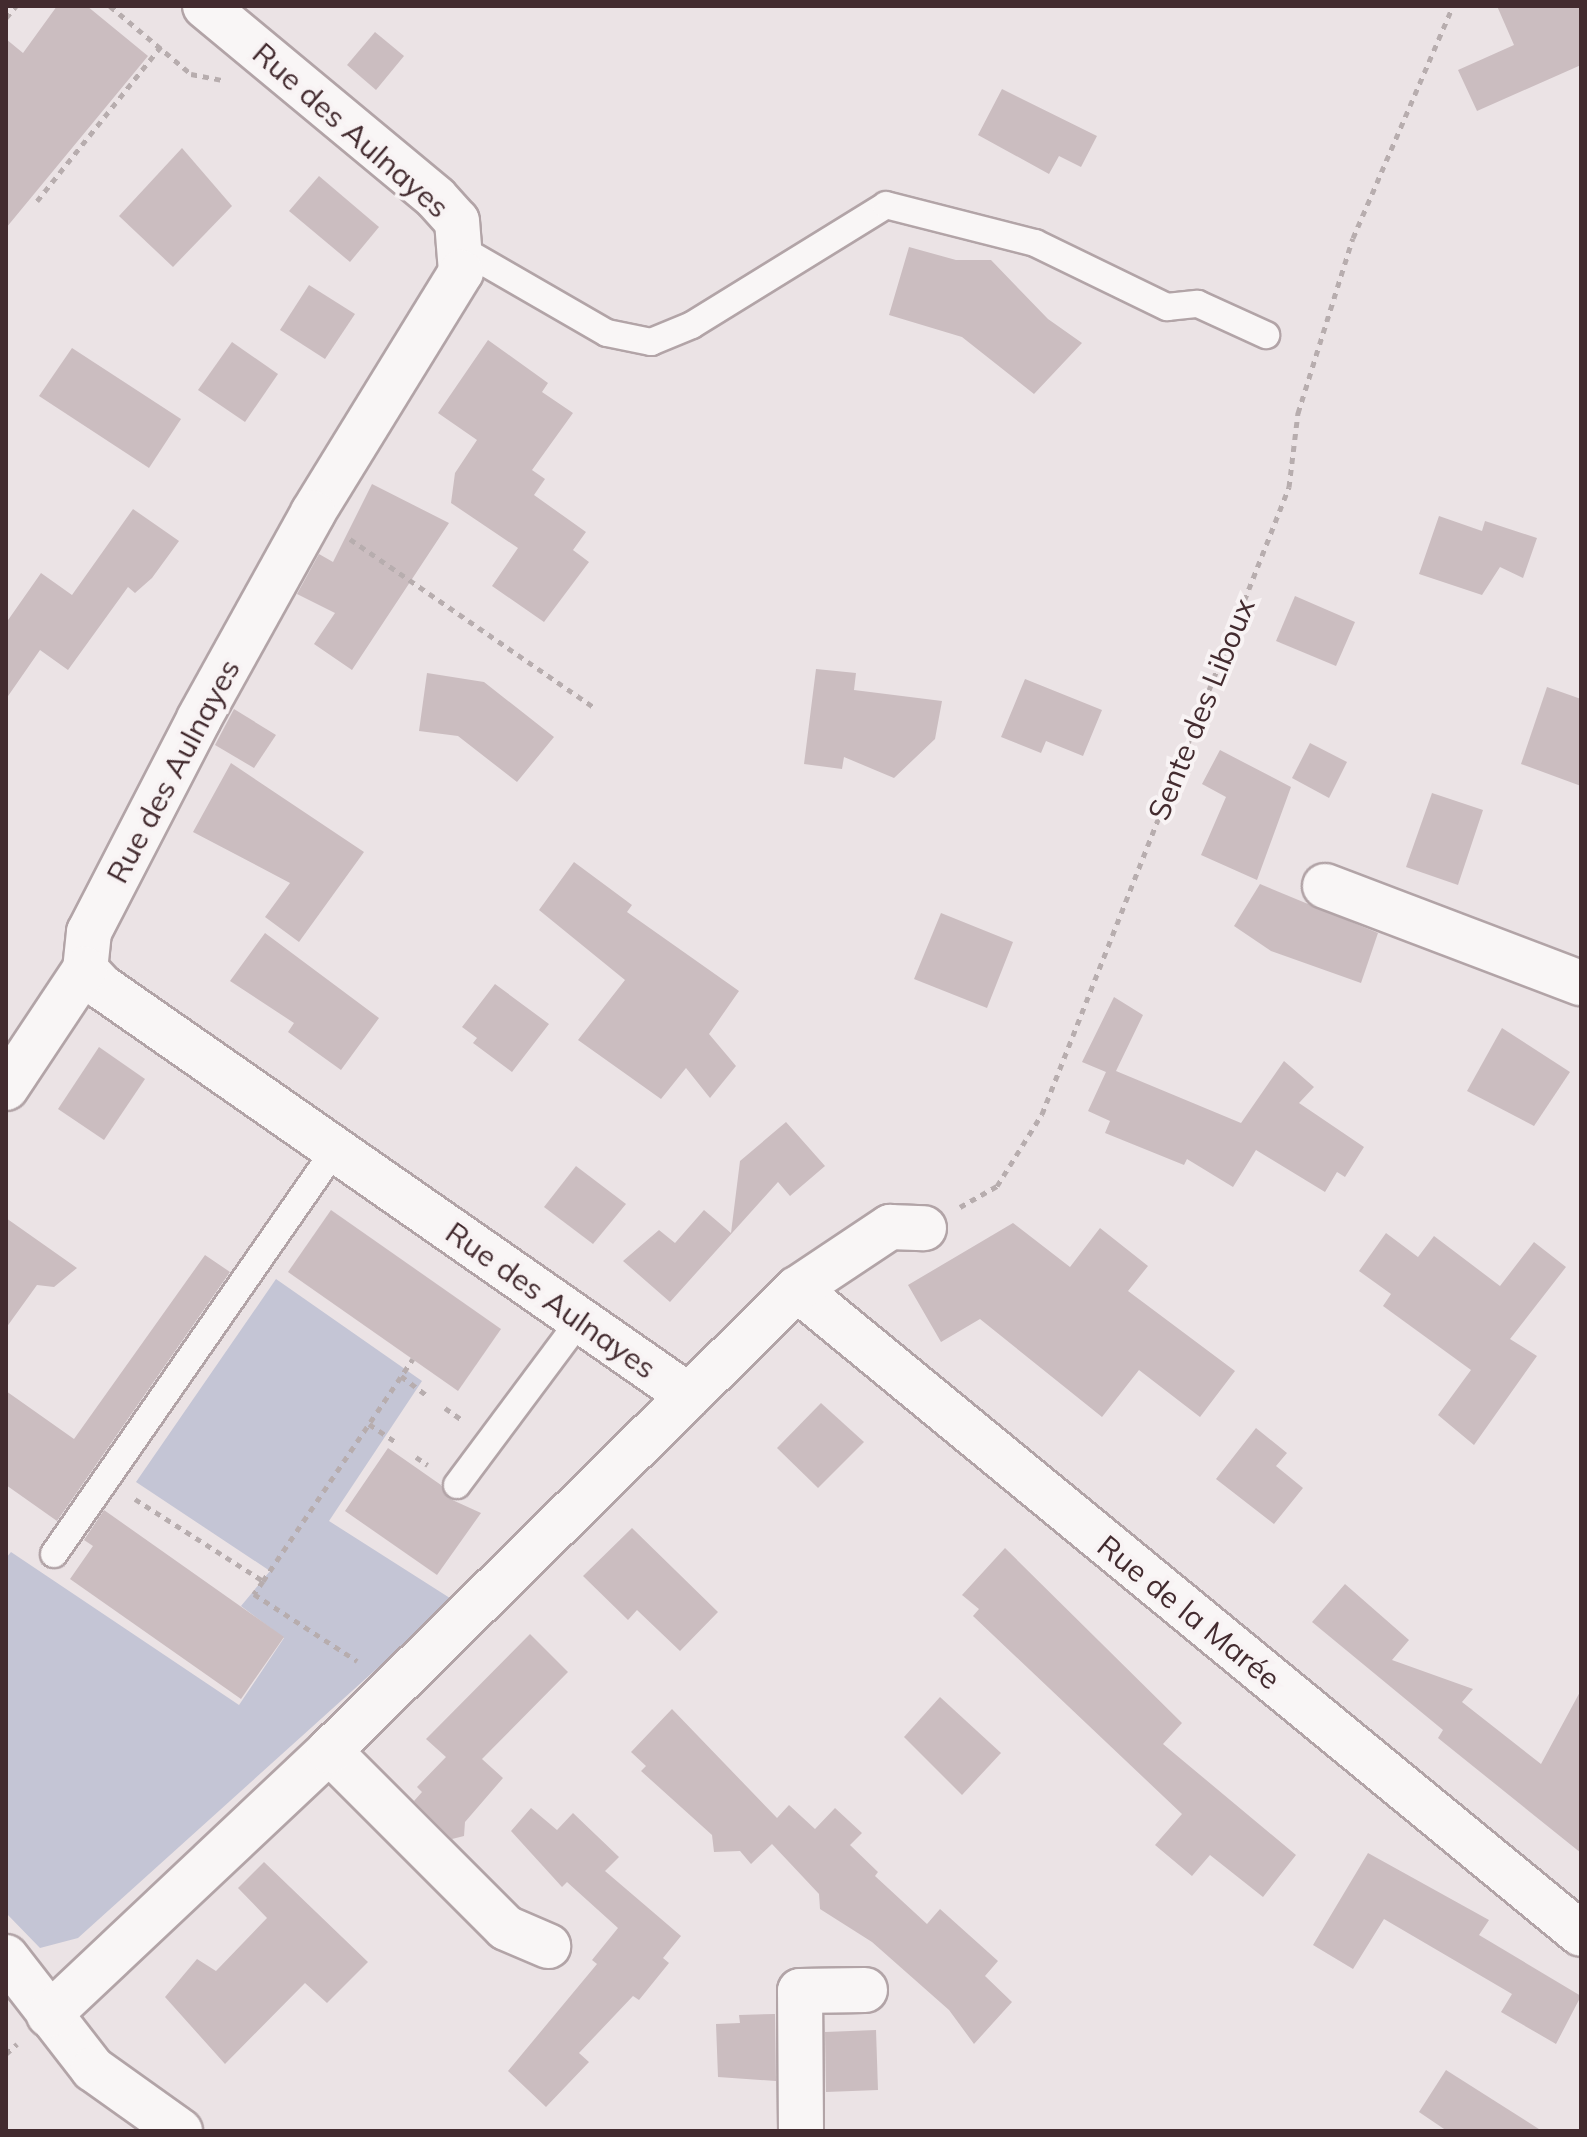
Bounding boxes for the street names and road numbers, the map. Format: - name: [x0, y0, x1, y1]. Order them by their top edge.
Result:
- street label: Rue des Aulnayes: [246, 35, 456, 225]
- street label: Sente des Liboux: [1140, 593, 1262, 825]
- street label: Rue des Aulnayes: [99, 653, 247, 889]
- street label: Rue des Aulnayes: [439, 1214, 663, 1386]
- street label: Rue de la Marée: [1090, 1527, 1288, 1697]

